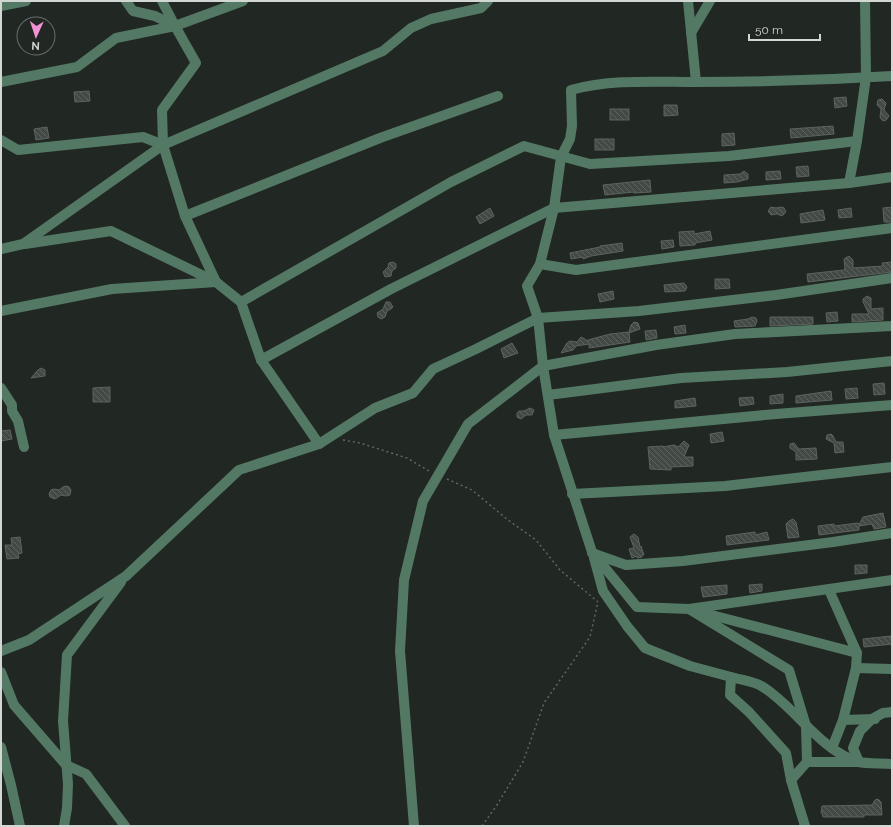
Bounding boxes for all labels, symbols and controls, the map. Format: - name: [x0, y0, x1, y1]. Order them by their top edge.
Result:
- north arrow: [16, 16, 56, 56]
- scale bar: [749, 16, 820, 42]
- text: 50 m: [755, 23, 783, 37]
- text: N: [31, 39, 40, 52]

